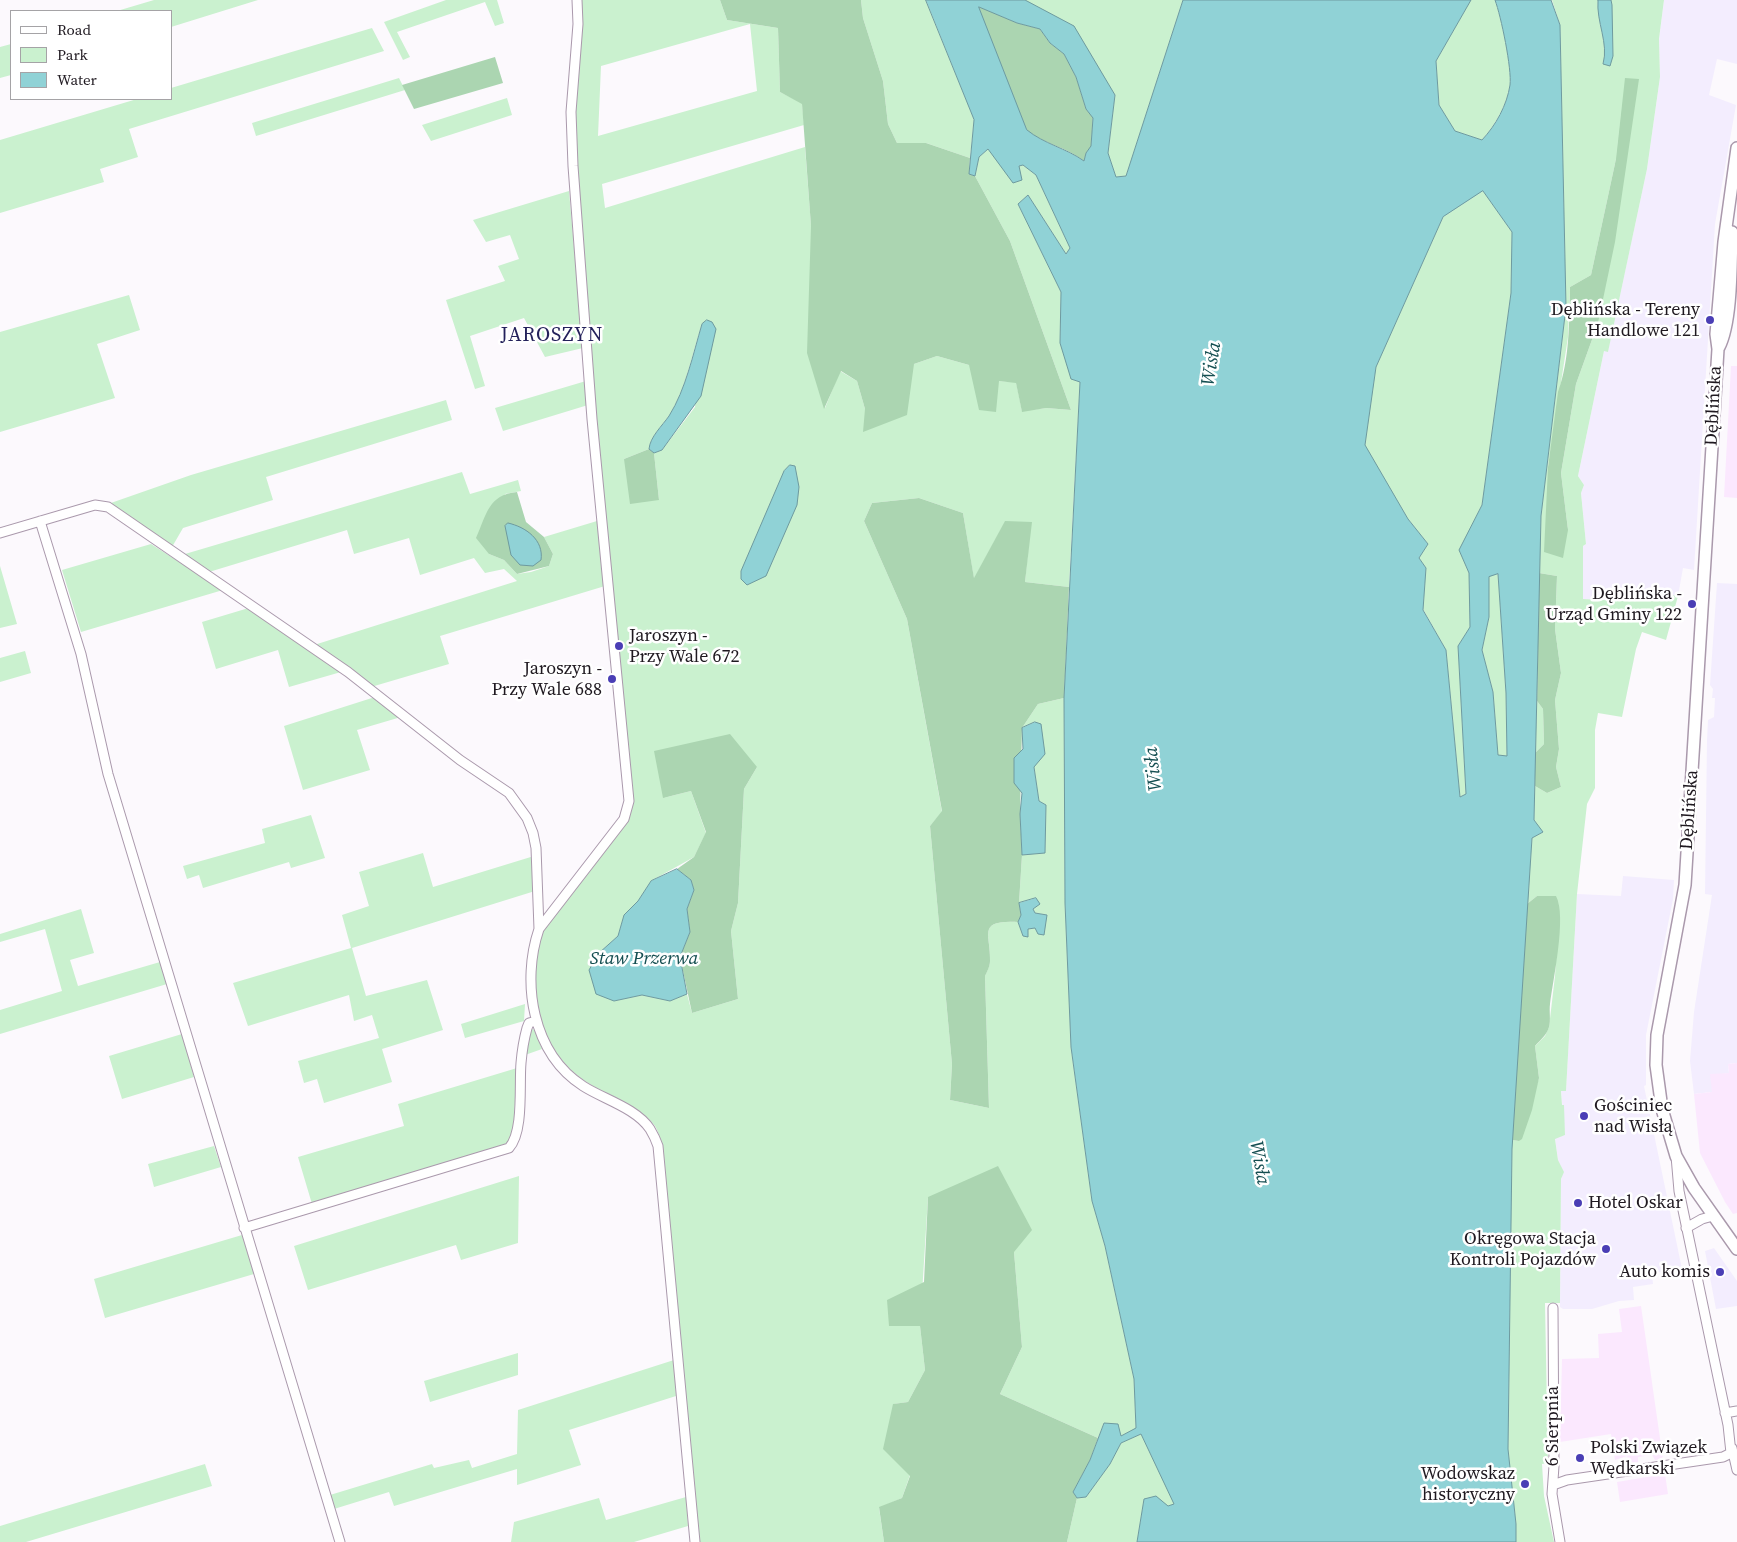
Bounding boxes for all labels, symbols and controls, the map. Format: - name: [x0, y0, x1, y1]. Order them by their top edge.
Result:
- legend: [10, 10, 172, 100]
- text: Road: [57, 19, 91, 40]
- text: Park: [57, 44, 88, 65]
- text: Water: [57, 69, 97, 90]
- place label: Dęblińska - Tereny Handlowe 121: [1551, 299, 1700, 342]
- marker: Dęblińska - Tereny Handlowe 121: [1704, 314, 1716, 326]
- district label: JAROSZYN: [500, 324, 604, 348]
- water label: Wisła: [1197, 340, 1227, 388]
- street label: Dęblińska: [1701, 365, 1727, 447]
- place label: Dęblińska - Urząd Gminy 122: [1545, 583, 1682, 626]
- marker: Dęblińska - Urząd Gminy 122: [1686, 598, 1698, 610]
- place label: Jaroszyn - Przy Wale 672: [629, 625, 740, 668]
- marker: Jaroszyn - Przy Wale 672: [613, 640, 625, 652]
- place label: Jaroszyn - Przy Wale 688: [491, 658, 602, 701]
- marker: Jaroszyn - Przy Wale 688: [606, 673, 618, 685]
- water label: Wisła: [1140, 746, 1168, 792]
- street label: Dęblińska: [1676, 769, 1704, 851]
- water label: Staw Przerwa: [590, 948, 698, 970]
- place label: Gościniec nad Wisłą: [1594, 1095, 1673, 1138]
- marker: Gościniec nad Wisłą: [1578, 1110, 1590, 1122]
- water label: Wisła: [1244, 1139, 1274, 1187]
- place label: Hotel Oskar: [1588, 1192, 1683, 1214]
- marker: Hotel Oskar: [1572, 1197, 1584, 1209]
- place label: Okręgowa Stacja Kontroli Pojazdów: [1449, 1228, 1596, 1270]
- marker: Okręgowa Stacja Kontroli Pojazdów: [1600, 1243, 1612, 1255]
- place label: Auto komis: [1619, 1261, 1710, 1283]
- marker: Auto komis: [1714, 1266, 1726, 1278]
- street label: 6 Sierpnia: [1542, 1386, 1564, 1466]
- place label: Polski Związek Wędkarski: [1590, 1437, 1707, 1480]
- marker: Polski Związek Wędkarski: [1574, 1452, 1586, 1464]
- place label: Wodowskaz historyczny: [1421, 1463, 1515, 1506]
- marker: Wodowskaz historyczny: [1519, 1478, 1531, 1490]

